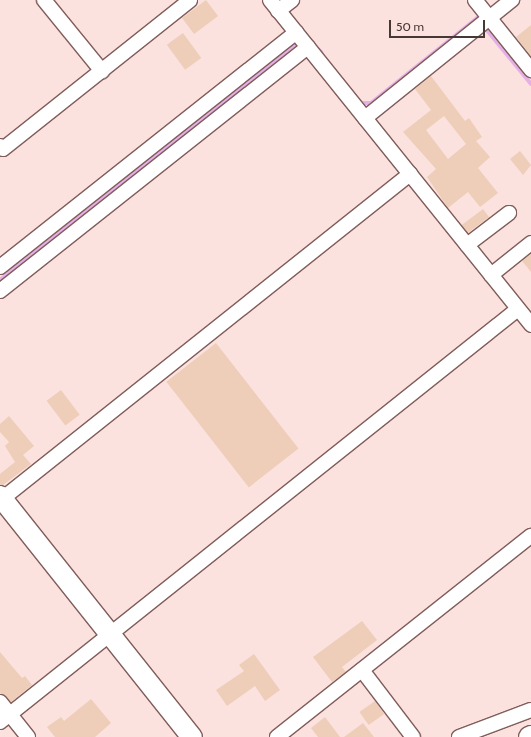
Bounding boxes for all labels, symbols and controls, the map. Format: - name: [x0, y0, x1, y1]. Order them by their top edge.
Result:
- scale bar: [391, 12, 487, 38]
- text: 50 m: [396, 19, 424, 34]

